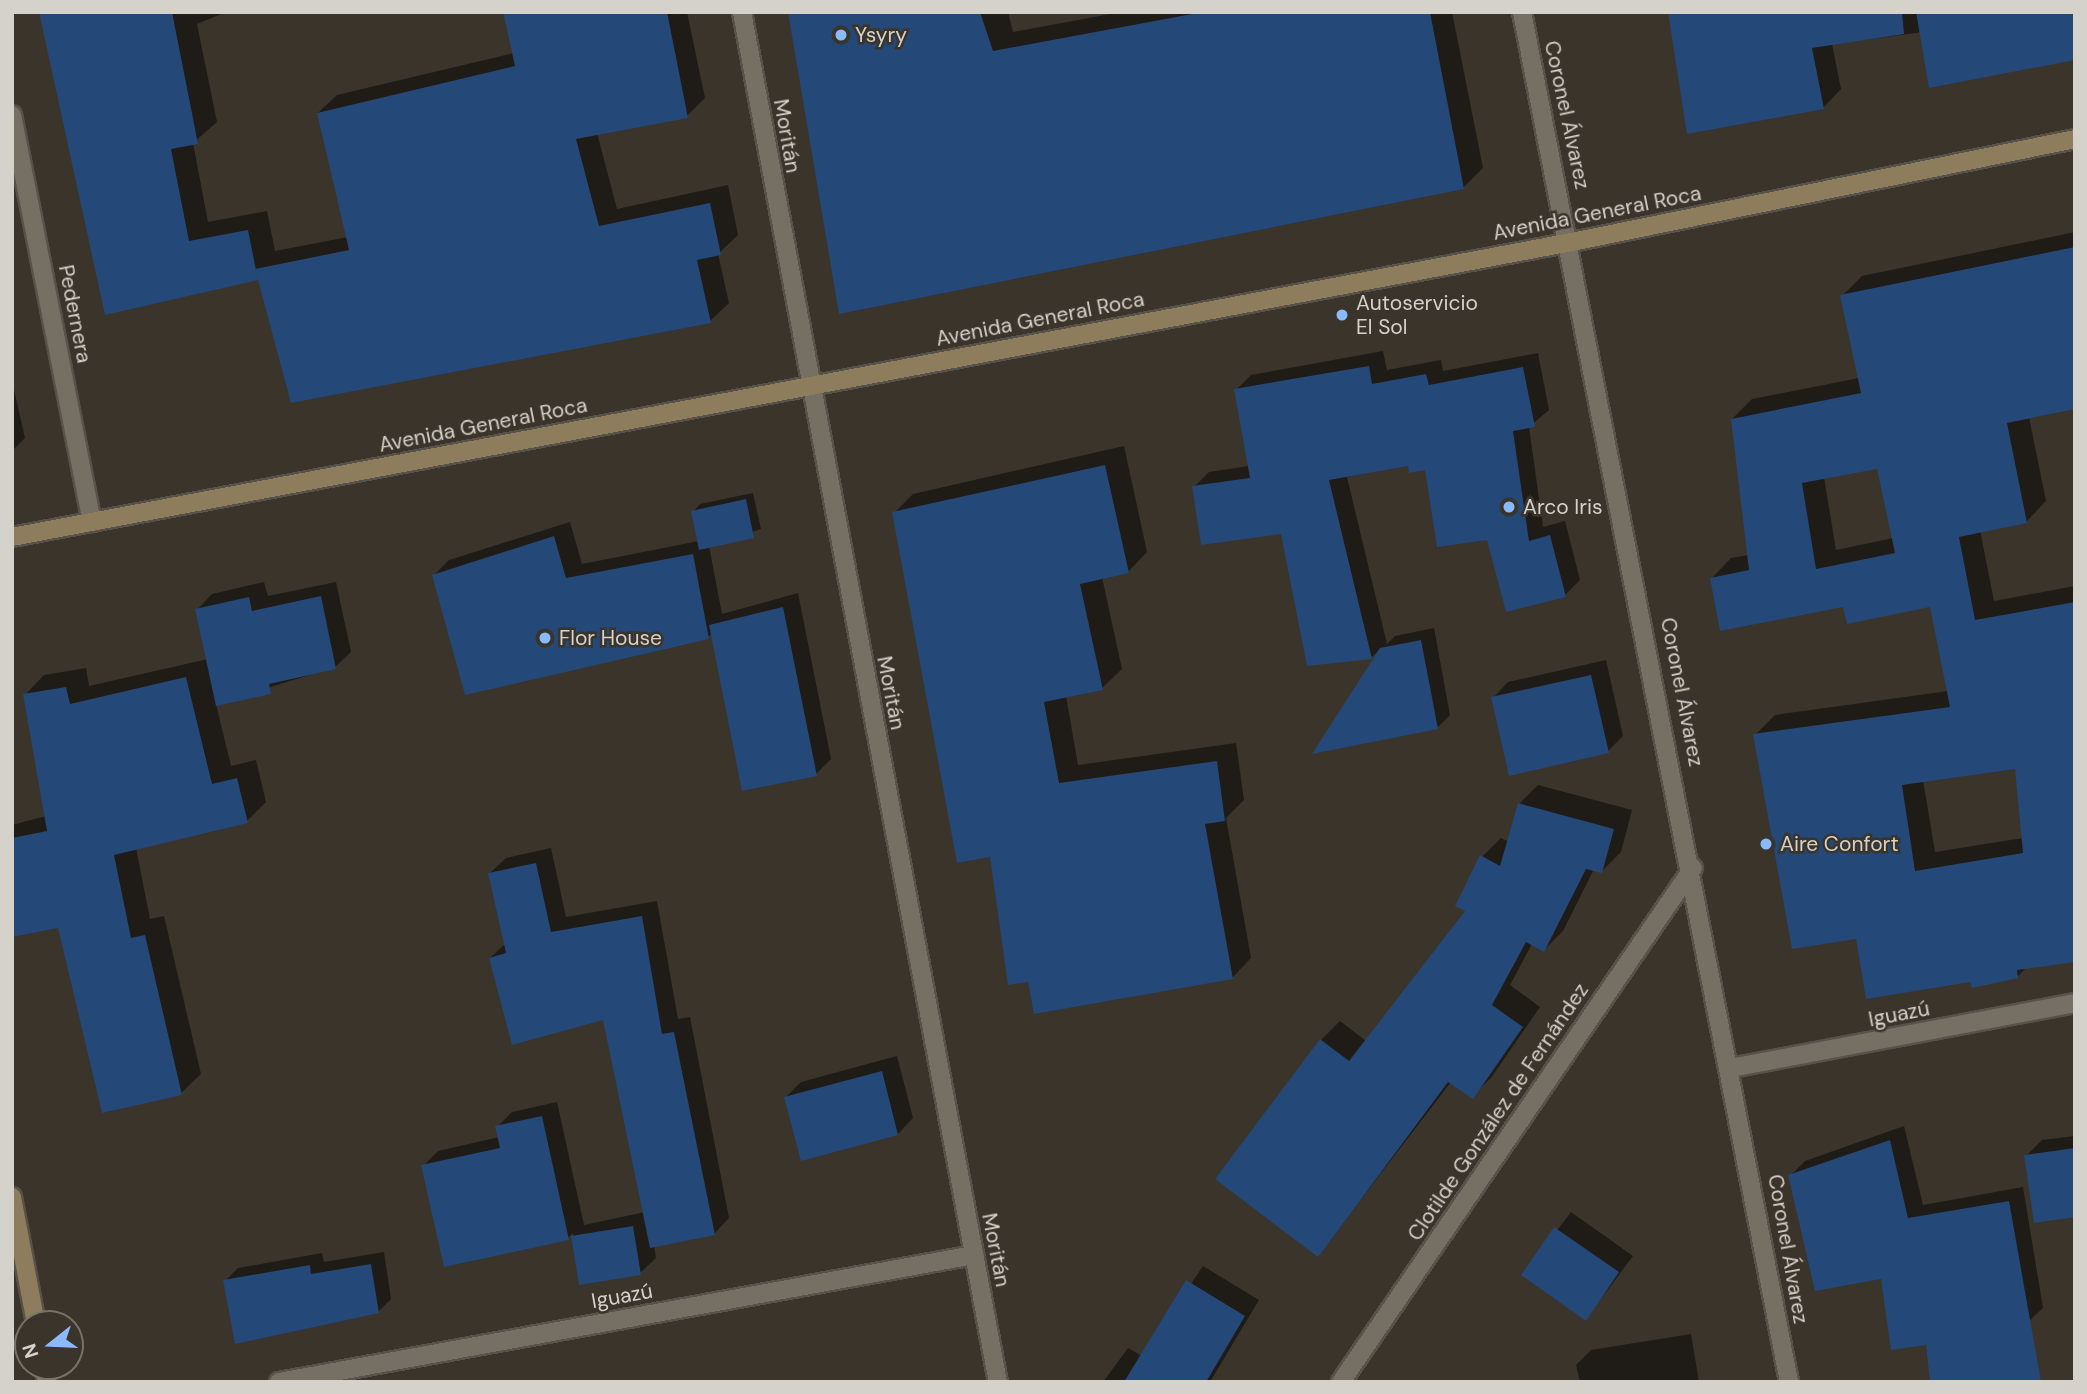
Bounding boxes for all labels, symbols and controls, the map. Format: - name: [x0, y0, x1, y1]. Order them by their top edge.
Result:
- place label: Ysyry: [855, 22, 907, 48]
- marker: Ysyry: [833, 27, 849, 43]
- street label: Coronel Álvarez: [1539, 38, 1595, 192]
- street label: Moritán: [768, 97, 806, 175]
- street label: Avenida General Roca: [1491, 180, 1703, 246]
- street label: Pedernera: [53, 263, 97, 365]
- street label: Avenida General Roca: [934, 286, 1146, 352]
- place label: Autoservicio El Sol: [1356, 290, 1478, 340]
- marker: Autoservicio El Sol: [1334, 307, 1350, 323]
- street label: Avenida General Roca: [377, 392, 589, 458]
- place label: Arco Iris: [1523, 494, 1603, 520]
- marker: Arco Iris: [1501, 499, 1517, 515]
- street label: Coronel Álvarez: [1655, 615, 1709, 769]
- place label: Flor House: [559, 625, 662, 651]
- marker: Flor House: [537, 630, 553, 646]
- street label: Moritán: [872, 654, 910, 732]
- place label: Aire Confort: [1780, 831, 1899, 857]
- marker: Aire Confort: [1758, 836, 1774, 852]
- street label: Clotilde González de Fernández: [1402, 978, 1594, 1246]
- street label: Iguazú: [1866, 996, 1932, 1032]
- street label: Coronel Álvarez: [1762, 1172, 1814, 1326]
- street label: Moritán: [977, 1211, 1015, 1289]
- street label: Iguazú: [589, 1278, 655, 1314]
- north arrow: [14, 1310, 84, 1380]
- text: N: [16, 1341, 44, 1361]

